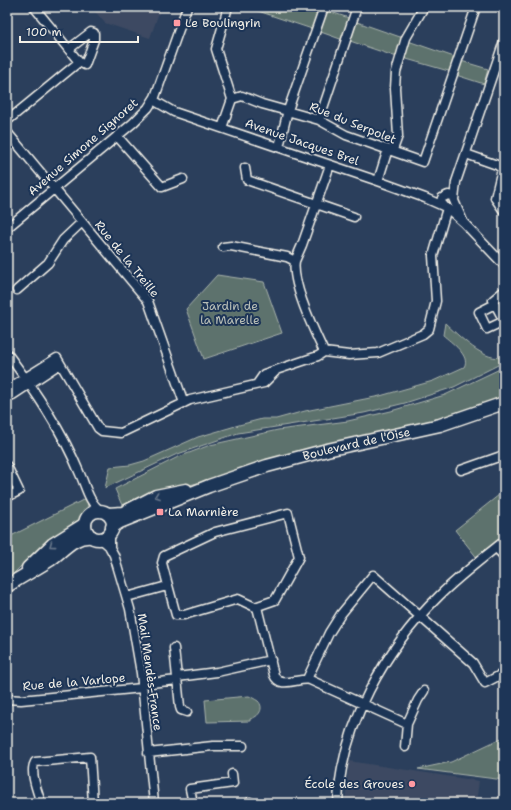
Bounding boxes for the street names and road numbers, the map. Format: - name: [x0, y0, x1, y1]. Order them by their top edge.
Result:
- street label: Avenue Simone Signoret: [25, 95, 141, 199]
- street label: Rue du Serpolet: [307, 98, 399, 148]
- street label: Avenue Jacques Brel: [243, 115, 362, 169]
- street label: Rue de la Treille: [91, 217, 163, 301]
- street label: Boulevard de l'Oise: [301, 424, 412, 464]
- street label: Mail Mendès-France: [134, 612, 166, 732]
- street label: Rue de la Varlope: [22, 670, 126, 694]

